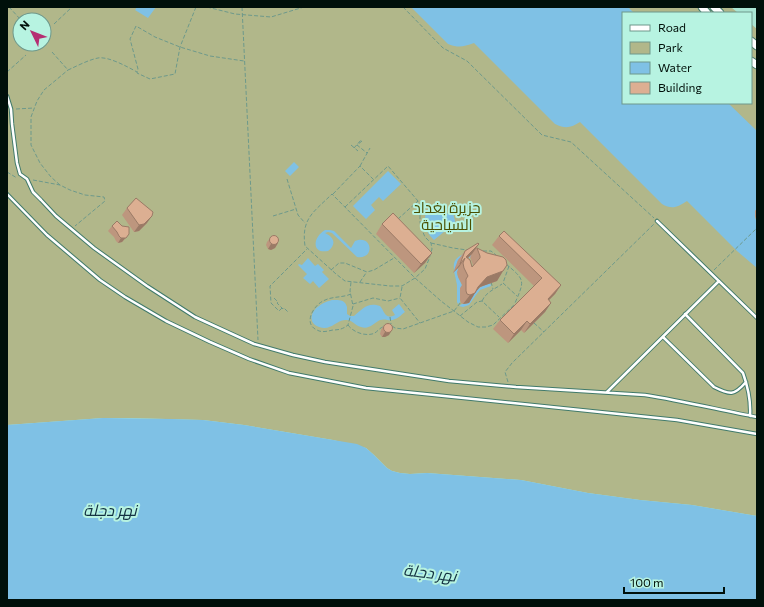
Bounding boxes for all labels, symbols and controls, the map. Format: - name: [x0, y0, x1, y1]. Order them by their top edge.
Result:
- north arrow: [12, 12, 52, 52]
- legend: [622, 12, 752, 104]
- text: N: [17, 17, 32, 32]
- text: Road: [658, 20, 686, 34]
- text: Park: [658, 40, 684, 54]
- text: Water: [658, 60, 692, 74]
- text: Building: [658, 80, 702, 94]
- park label: جزيرة بغداد السياحية: [413, 198, 481, 233]
- water label: نهر دجلة: [83, 500, 138, 520]
- water label: نهر دجلة: [402, 559, 459, 586]
- scale bar: [624, 569, 724, 595]
- text: 100 m: [630, 575, 664, 589]

